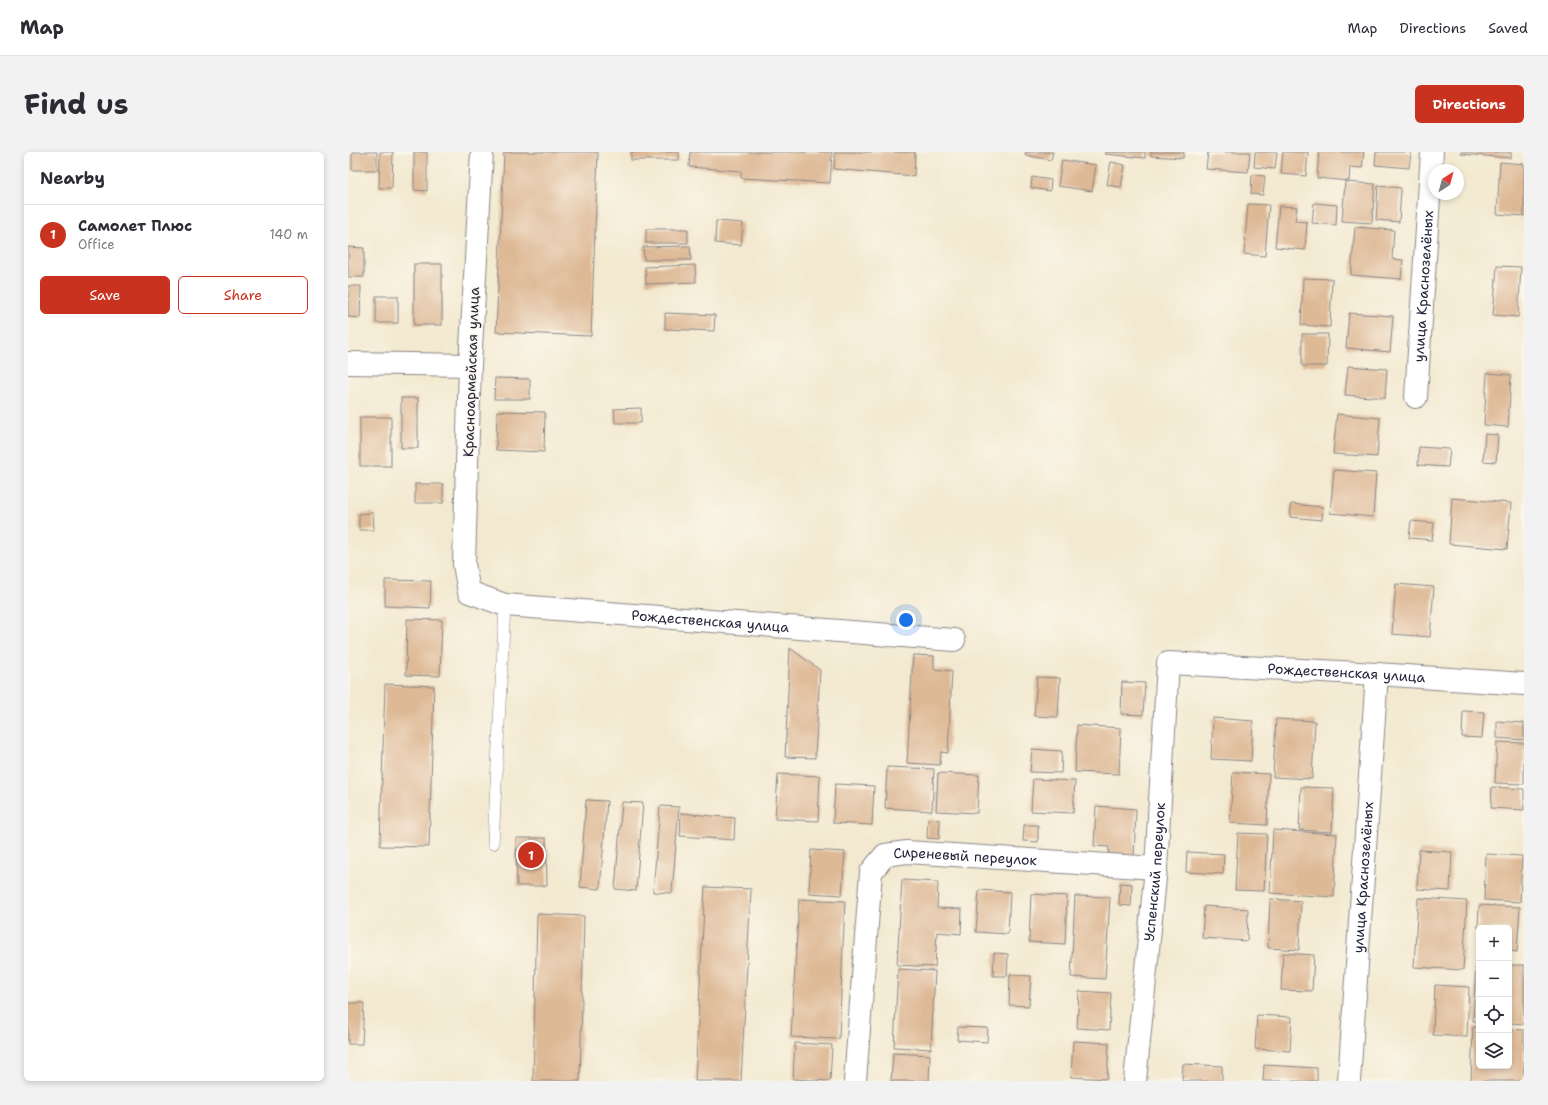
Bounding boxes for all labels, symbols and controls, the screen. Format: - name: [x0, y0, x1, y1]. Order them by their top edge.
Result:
- text: Map: [20, 15, 64, 40]
- text: Map: [1348, 19, 1378, 37]
- text: Directions: [1400, 19, 1466, 37]
- text: Saved: [1488, 19, 1528, 37]
- text: Find us: [24, 85, 129, 123]
- button: Directions: [1415, 85, 1524, 123]
- north arrow: [1428, 164, 1464, 200]
- text: Nearby: [40, 167, 105, 189]
- street label: улица Краснозелёных: [1409, 210, 1437, 363]
- text: Самолет Плюс: [78, 216, 192, 236]
- text: 1: [50, 226, 56, 243]
- text: 140 m: [269, 226, 308, 243]
- text: Office: [78, 236, 115, 253]
- button: Save: [40, 276, 170, 314]
- button: Share: [178, 276, 308, 314]
- street label: Красноармейская улица: [459, 286, 483, 457]
- street label: Рождественская улица: [631, 606, 790, 636]
- your location: [896, 610, 916, 630]
- street label: Рождественская улица: [1267, 659, 1426, 686]
- street label: Успенский переулок: [1140, 801, 1169, 942]
- street label: улица Краснозелёных: [1349, 801, 1377, 954]
- pin: 1: [518, 840, 544, 870]
- street label: Сиреневый переулок: [892, 843, 1038, 869]
- map controls: [1476, 925, 1512, 1069]
- button: +: [1476, 925, 1512, 961]
- button: −: [1476, 961, 1512, 997]
- button: locate: [1476, 997, 1512, 1033]
- button: layers: [1476, 1033, 1512, 1069]

